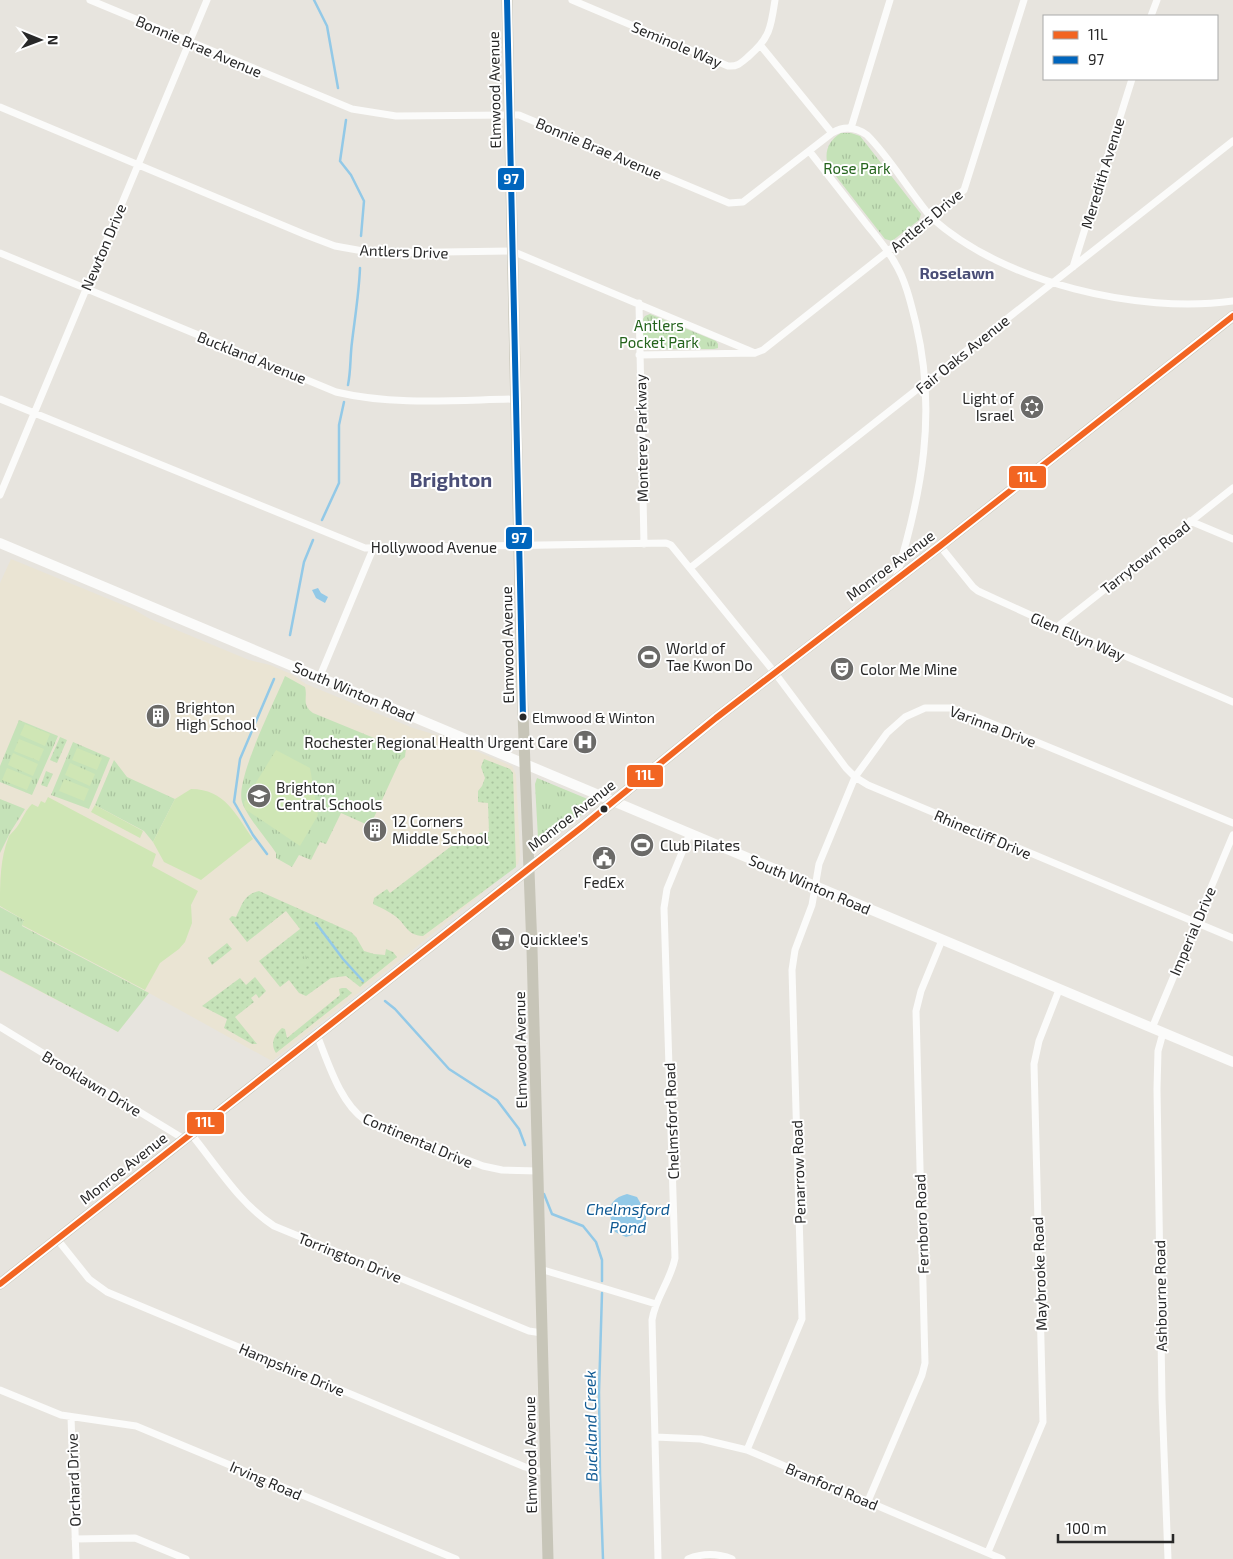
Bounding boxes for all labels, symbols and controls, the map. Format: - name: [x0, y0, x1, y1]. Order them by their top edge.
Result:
- street label: Bonnie Brae Avenue: [133, 11, 265, 81]
- north arrow: [15, 15, 65, 65]
- legend: [1043, 15, 1218, 80]
- street label: Seminole Way: [629, 17, 725, 71]
- text: 11L: [1088, 25, 1108, 43]
- street label: Elmwood Avenue: [484, 31, 504, 149]
- text: N: [45, 35, 62, 45]
- text: 97: [1088, 50, 1105, 68]
- street label: Bonnie Brae Avenue: [533, 113, 665, 183]
- street label: Meredith Avenue: [1077, 115, 1127, 231]
- park label: Rose Park: [823, 159, 891, 177]
- line badge: 97: [497, 167, 525, 191]
- text: 97: [503, 170, 519, 187]
- street label: Antlers Drive: [886, 185, 966, 255]
- street label: Newton Drive: [77, 201, 129, 293]
- street label: Antlers Drive: [359, 240, 449, 262]
- district label: Roselawn: [920, 263, 994, 282]
- street label: Fair Oaks Avenue: [911, 311, 1013, 397]
- park label: Antlers Pocket Park: [619, 316, 699, 351]
- street label: Buckland Avenue: [195, 327, 309, 387]
- street label: Monterey Parkway: [631, 374, 651, 502]
- place label: Light of Israel: [962, 389, 1015, 424]
- synagogue icon: Light of Israel: [1019, 394, 1045, 420]
- line badge: 11L: [1008, 465, 1047, 489]
- district label: Brighton: [410, 467, 492, 491]
- text: 11L: [1017, 468, 1037, 485]
- street label: Tarrytown Road: [1097, 516, 1193, 598]
- line badge: 97: [505, 526, 533, 550]
- street label: Monroe Avenue: [842, 526, 938, 604]
- text: 97: [511, 529, 527, 546]
- street label: Hollywood Avenue: [371, 538, 497, 556]
- street label: Elmwood Avenue: [497, 586, 517, 704]
- street label: Glen Ellyn Way: [1028, 608, 1128, 664]
- place label: World of Tae Kwon Do: [666, 639, 753, 674]
- sports icon: World of Tae Kwon Do: [636, 644, 662, 670]
- theatre icon: Color Me Mine: [829, 656, 855, 682]
- street label: South Winton Road: [290, 657, 418, 725]
- place label: Color Me Mine: [860, 660, 957, 678]
- place label: Brighton High School: [176, 698, 257, 733]
- street label: Varinna Drive: [947, 701, 1039, 751]
- building icon: Brighton High School: [145, 703, 171, 729]
- place label: Elmwood & Winton: [532, 709, 655, 726]
- marker: Elmwood & Winton: [518, 712, 528, 722]
- hospital icon: Rochester Regional Health Urgent Care: [572, 729, 598, 755]
- place label: Rochester Regional Health Urgent Care: [304, 733, 568, 751]
- line badge: 11L: [626, 764, 664, 788]
- text: 11L: [635, 766, 655, 783]
- street label: Monroe Avenue: [524, 775, 618, 855]
- place label: Brighton Central Schools: [276, 778, 382, 813]
- school or university icon: Brighton Central Schools: [246, 783, 272, 809]
- unlabelled marker: [599, 804, 609, 814]
- street label: Rhinecliff Drive: [932, 805, 1034, 863]
- place label: 12 Corners Middle School: [392, 812, 488, 847]
- building icon: 12 Corners Middle School: [362, 817, 388, 843]
- sports icon: Club Pilates: [629, 832, 655, 858]
- place label: Club Pilates: [660, 836, 740, 854]
- public building icon: FedEx: [591, 845, 617, 871]
- street label: South Winton Road: [746, 850, 874, 918]
- place label: FedEx: [584, 873, 624, 891]
- street label: Imperial Drive: [1165, 884, 1219, 978]
- supermarket icon: Quicklee's: [490, 926, 516, 952]
- place label: Quicklee's: [520, 930, 589, 949]
- street label: Elmwood Avenue: [510, 991, 530, 1109]
- street label: Brooklawn Drive: [39, 1046, 145, 1120]
- street label: Chelmsford Road: [660, 1062, 682, 1180]
- street label: Continental Drive: [360, 1109, 476, 1171]
- line badge: 11L: [186, 1111, 225, 1135]
- text: 11L: [195, 1113, 215, 1130]
- street label: Penarrow Road: [787, 1120, 809, 1224]
- street label: Monroe Avenue: [76, 1128, 170, 1208]
- street label: Fernboro Road: [910, 1174, 932, 1274]
- water label: Chelmsford Pond: [586, 1199, 670, 1236]
- street label: Maybrooke Road: [1028, 1217, 1050, 1331]
- street label: Torrington Drive: [295, 1228, 405, 1286]
- street label: Ashbourne Road: [1150, 1240, 1170, 1352]
- street label: Hampshire Drive: [236, 1339, 348, 1399]
- water label: Buckland Creek: [580, 1370, 600, 1482]
- street label: Elmwood Avenue: [520, 1396, 540, 1514]
- street label: Orchard Drive: [62, 1433, 84, 1527]
- street label: Irving Road: [227, 1457, 305, 1503]
- street label: Branford Road: [783, 1458, 881, 1514]
- scale bar: [1058, 1512, 1173, 1544]
- text: 100 m: [1066, 1519, 1107, 1537]

